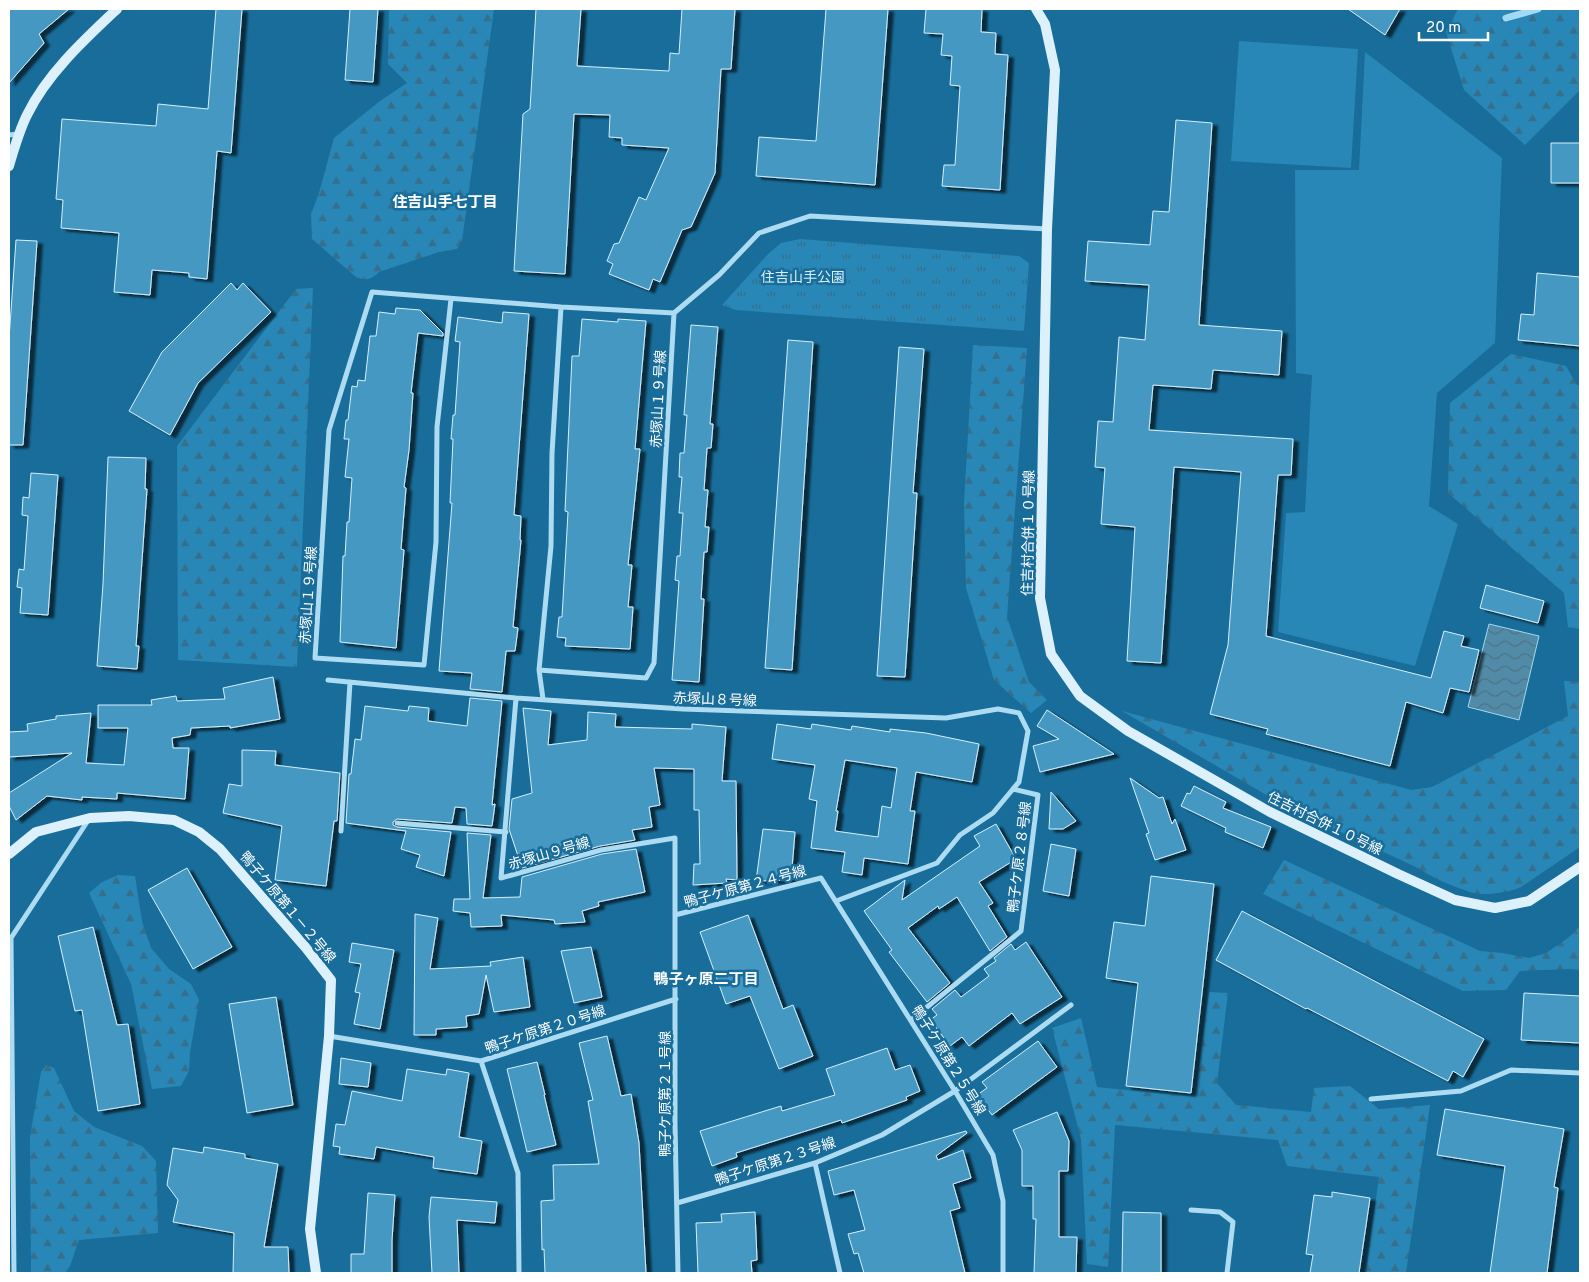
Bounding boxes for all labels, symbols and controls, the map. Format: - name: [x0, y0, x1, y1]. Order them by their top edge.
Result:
- scale bar: [1419, 10, 1488, 42]
- text: 20 m: [1426, 19, 1461, 38]
- district label: 住吉山手七丁目: [392, 194, 498, 213]
- park label: 住吉山手公園: [761, 270, 845, 287]
- street label: 赤塚山１９号線: [648, 350, 671, 448]
- street label: 住吉村合併１０号線: [1019, 470, 1039, 596]
- street label: 赤塚山１９号線: [298, 546, 321, 645]
- street label: 赤塚山８号線: [673, 691, 757, 710]
- street label: 住吉村合併１０号線: [1264, 788, 1385, 860]
- street label: 鴨子ケ原２８号線: [1005, 801, 1036, 914]
- street label: 赤塚山９号線: [507, 835, 592, 874]
- street label: 鴨子ケ原第１－２号線: [235, 848, 339, 967]
- street label: 鴨子ケ原第２４号線: [682, 862, 808, 912]
- district label: 鴨子ヶ原二丁目: [653, 971, 759, 990]
- street label: 鴨子ケ原第２０号線: [483, 1002, 608, 1058]
- street label: 鴨子ケ原第２５号線: [907, 1002, 989, 1119]
- street label: 鴨子ケ原第２１号線: [657, 1031, 675, 1157]
- street label: 鴨子ケ原第２３号線: [713, 1134, 838, 1190]

